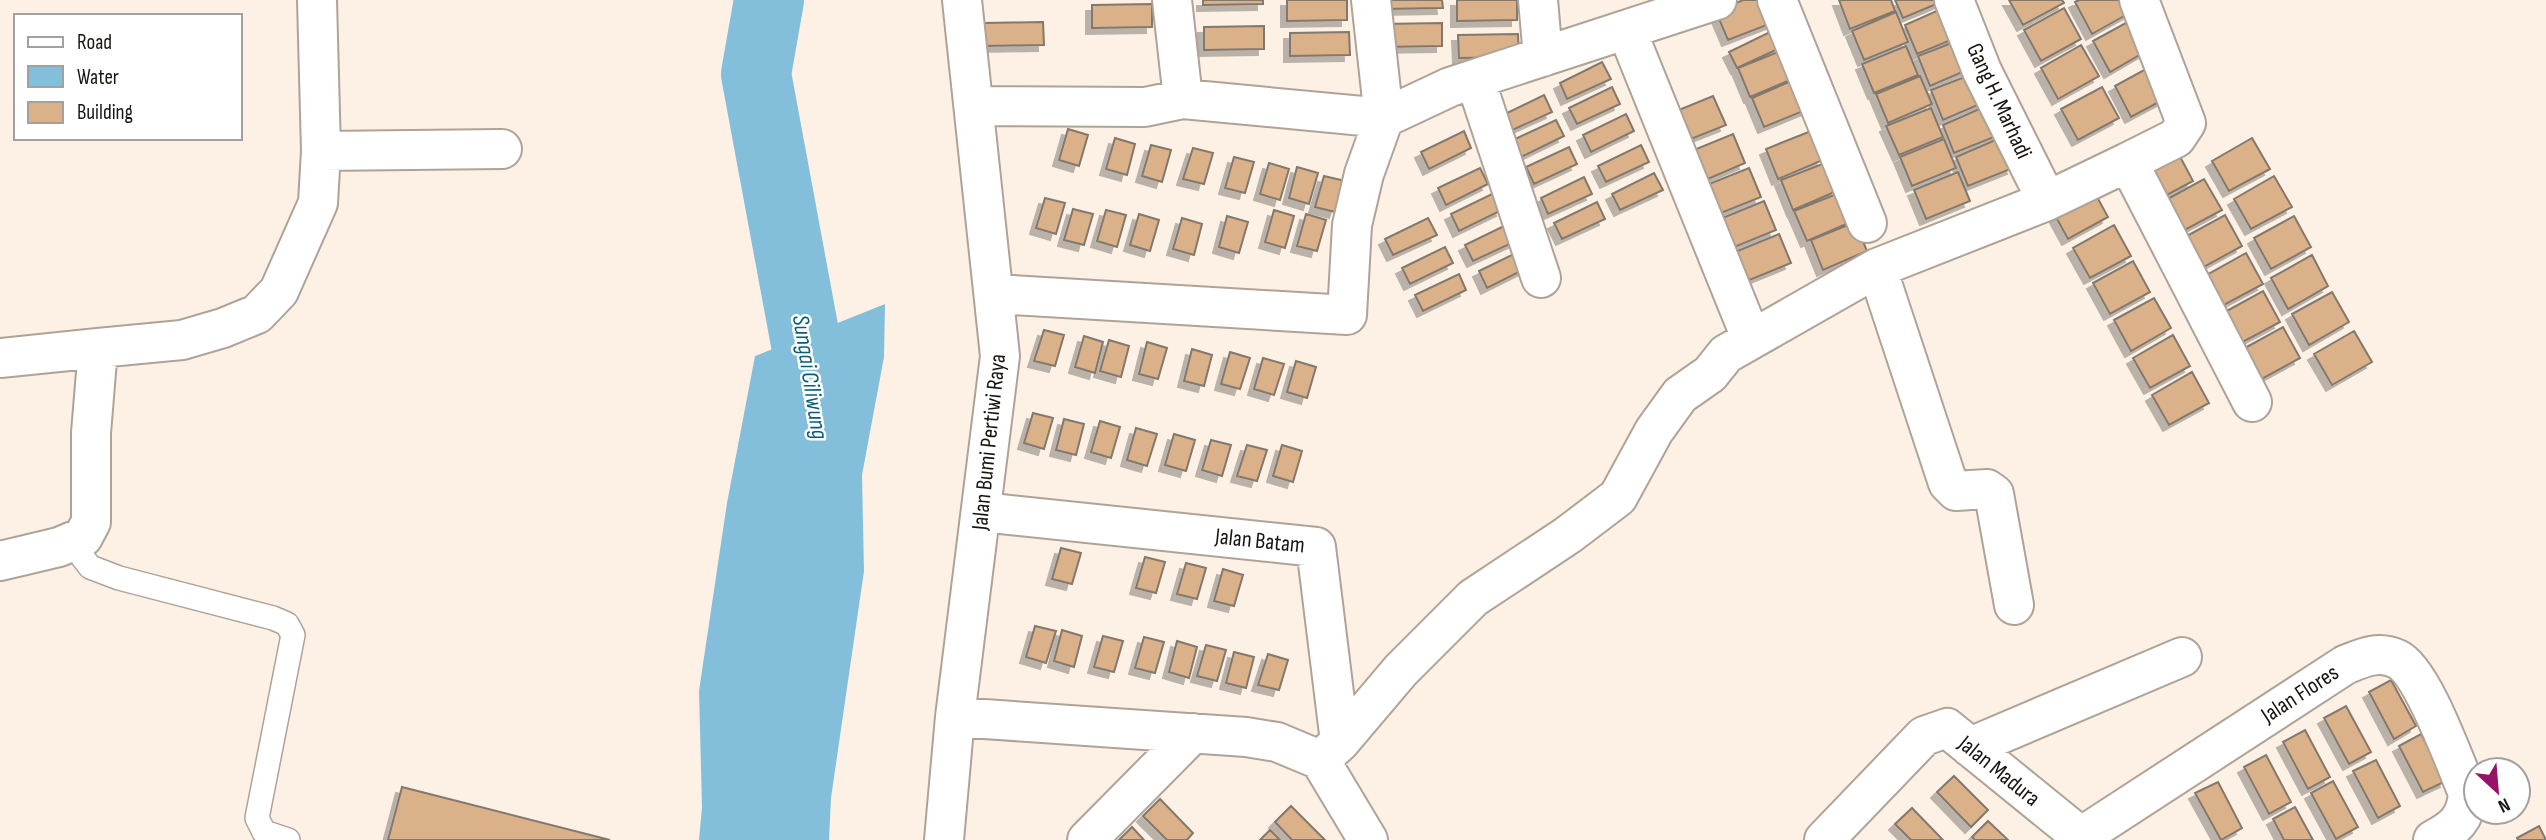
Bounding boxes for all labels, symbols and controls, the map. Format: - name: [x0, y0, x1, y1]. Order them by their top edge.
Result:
- legend: [14, 14, 242, 140]
- text: Road: [77, 30, 112, 55]
- street label: Gang H. Marhadi: [1960, 39, 2038, 163]
- text: Water: [77, 65, 119, 90]
- text: Building: [77, 100, 133, 125]
- water label: Sungai Ciliwung: [786, 313, 834, 442]
- street label: Jalan Bumi Pertiwi Raya: [966, 352, 1012, 533]
- street label: Jalan Batam: [1213, 522, 1306, 560]
- street label: Jalan Flores: [2255, 659, 2344, 730]
- street label: Jalan Madura: [1952, 729, 2046, 812]
- north arrow: [2462, 756, 2532, 826]
- text: N: [2494, 792, 2513, 817]

